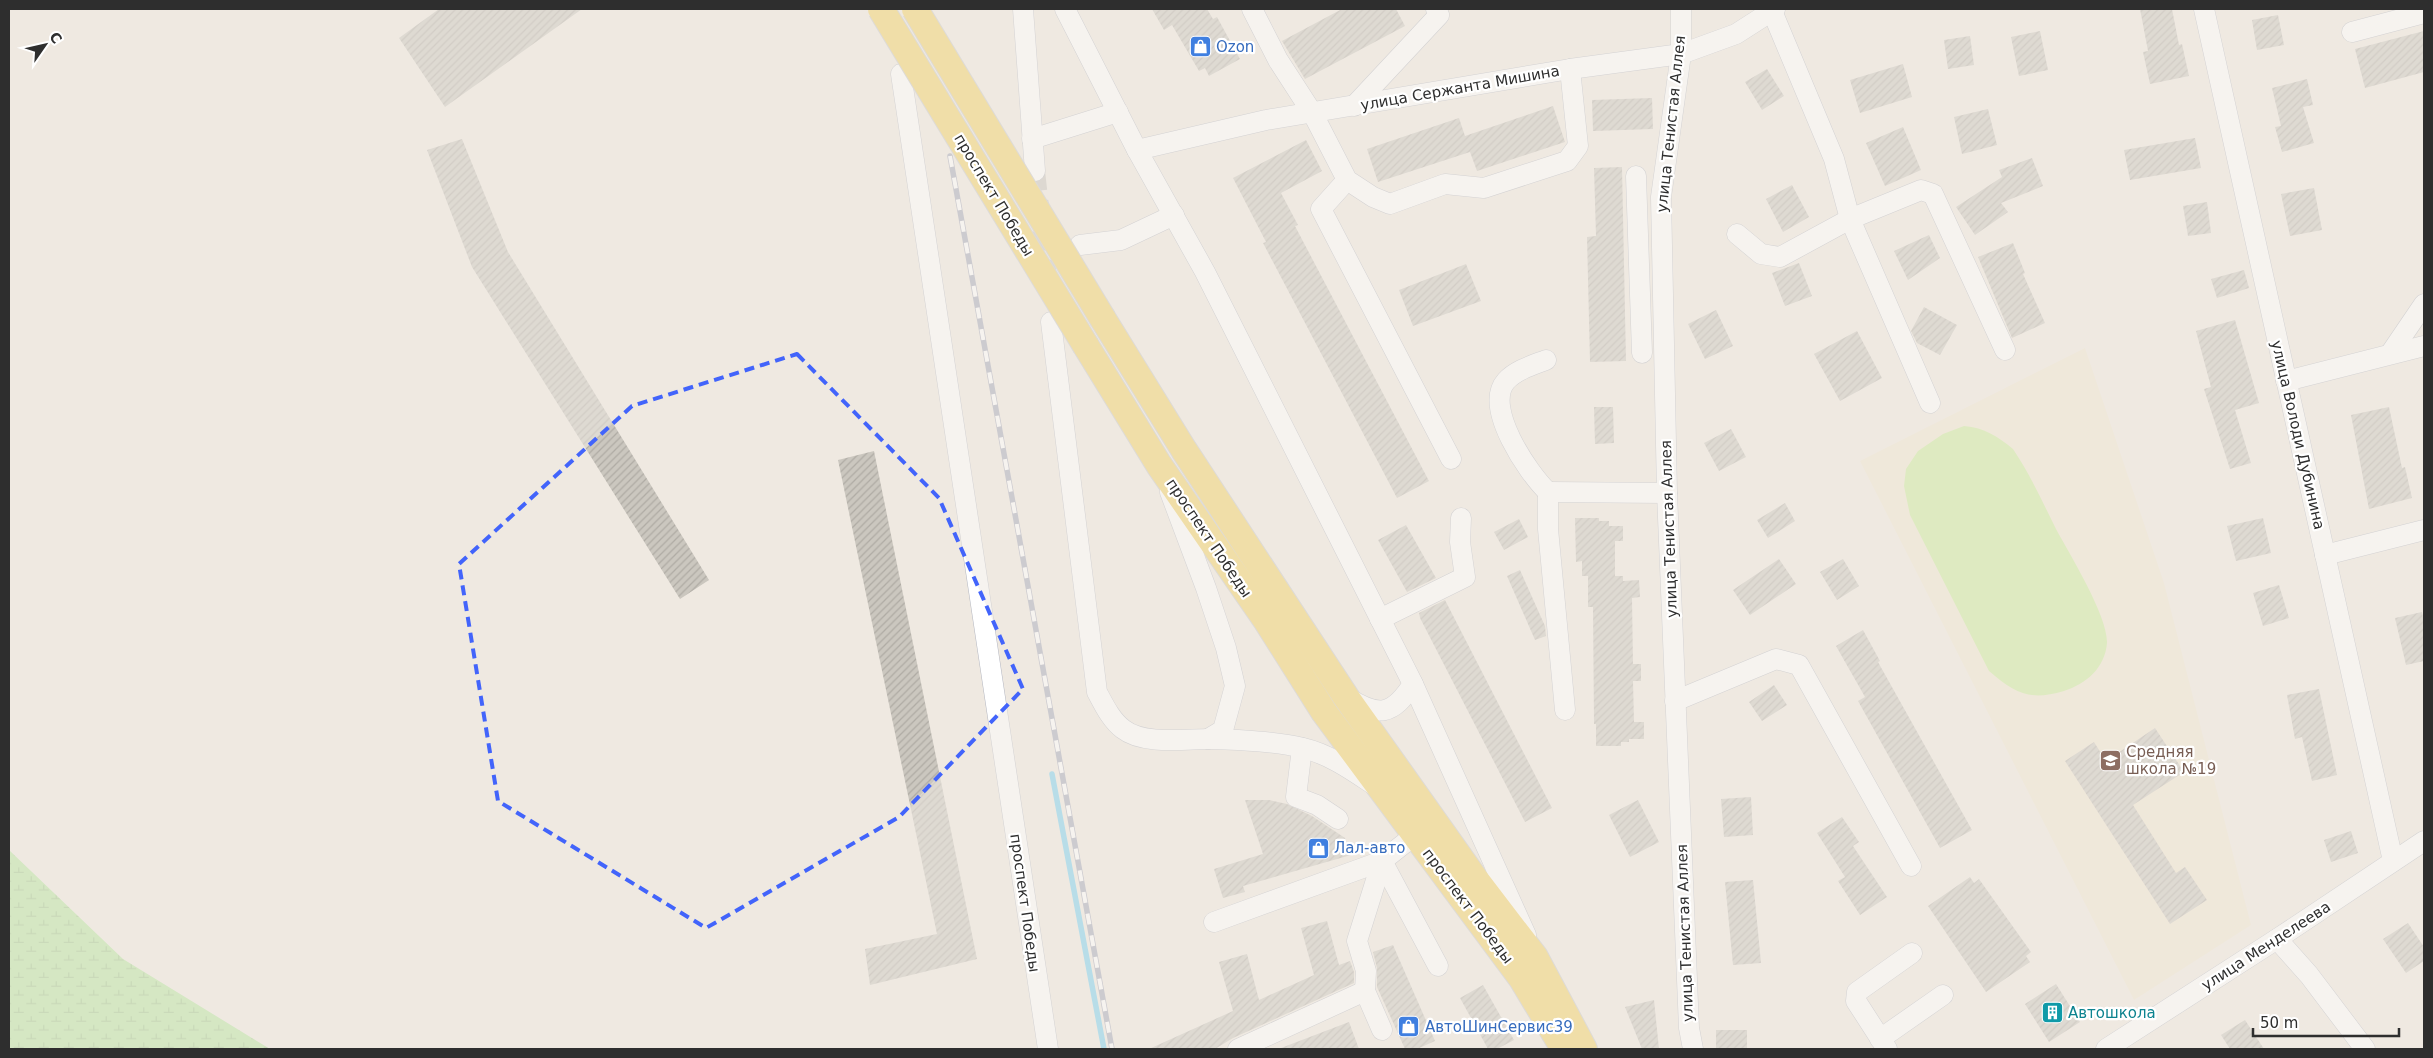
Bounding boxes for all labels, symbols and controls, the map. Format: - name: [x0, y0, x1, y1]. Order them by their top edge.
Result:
- north arrow: [20, 20, 70, 70]
- text: С: [46, 29, 65, 46]
- shop icon: Ozon: [1188, 35, 1212, 59]
- street label: улица Тенистая Аллея: [1653, 35, 1689, 213]
- place label: Ozon: [1216, 38, 1254, 56]
- street label: улица Сержанта Мишина: [1359, 62, 1561, 114]
- street label: проспект Победы: [950, 131, 1038, 259]
- street label: улица Володи Дубинина: [2267, 339, 2329, 531]
- street label: улица Тенистая Аллея: [1657, 440, 1681, 618]
- street label: проспект Победы: [1163, 475, 1255, 601]
- place label: Средняя школа №19: [2126, 743, 2216, 778]
- school or university icon: Средняя школа №19: [2098, 749, 2122, 773]
- street label: проспект Победы: [1006, 833, 1044, 973]
- shop icon: Лал-авто: [1306, 836, 1330, 860]
- place label: Лал-авто: [1334, 839, 1405, 857]
- street label: улица Тенистая Аллея: [1673, 844, 1697, 1022]
- street label: проспект Победы: [1419, 845, 1517, 967]
- street label: улица Менделеева: [2198, 898, 2334, 994]
- building icon: Автошкола: [2040, 1001, 2064, 1025]
- place label: Автошкола: [2068, 1004, 2156, 1022]
- scale bar: [2253, 1006, 2399, 1038]
- text: 50 m: [2260, 1014, 2298, 1032]
- shop icon: АвтоШинСервис39: [1397, 1015, 1421, 1039]
- place label: АвтоШинСервис39: [1425, 1018, 1573, 1036]

